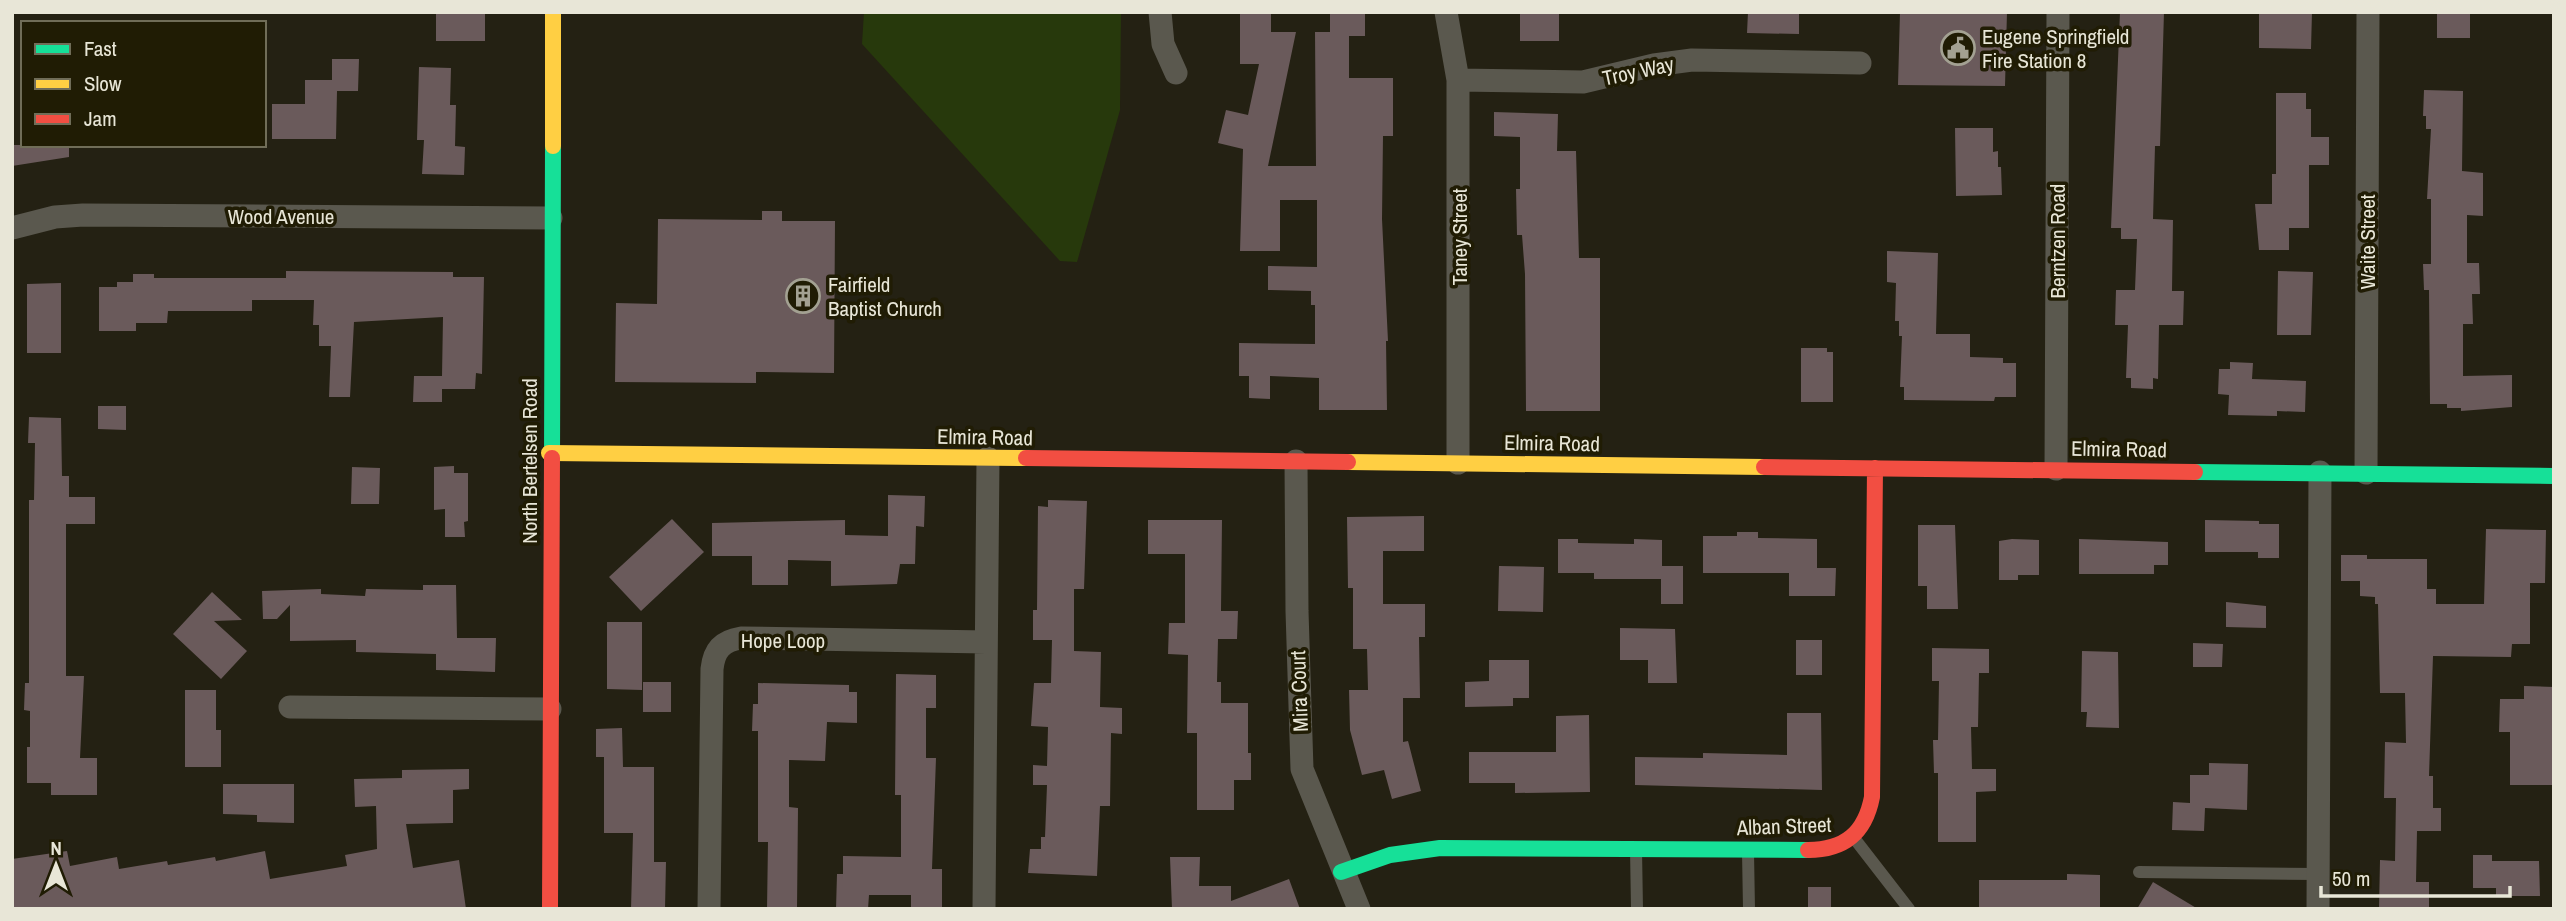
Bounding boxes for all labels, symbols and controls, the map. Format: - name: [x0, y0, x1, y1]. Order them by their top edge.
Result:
- legend: [21, 21, 266, 147]
- place label: Eugene Springfield Fire Station 8: [1982, 22, 2129, 75]
- public building icon: Eugene Springfield Fire Station 8: [1939, 29, 1977, 67]
- text: Fast: [84, 34, 117, 63]
- street label: Troy Way: [1600, 49, 1677, 93]
- text: Slow: [84, 69, 122, 98]
- text: Jam: [84, 104, 117, 133]
- street label: Berntzen Road: [2043, 184, 2072, 298]
- street label: Taney Street: [1445, 188, 1474, 286]
- street label: Waite Street: [2353, 194, 2382, 290]
- street label: Wood Avenue: [228, 202, 334, 231]
- place label: Fairfield Baptist Church: [828, 270, 942, 323]
- building icon: Fairfield Baptist Church: [784, 277, 822, 315]
- street label: North Bertelsen Road: [515, 378, 544, 544]
- street label: Elmira Road: [937, 422, 1033, 452]
- street label: Elmira Road: [1504, 428, 1600, 458]
- street label: Elmira Road: [2071, 434, 2167, 464]
- street label: Hope Loop: [741, 626, 825, 655]
- street label: Mira Court: [1283, 650, 1315, 732]
- street label: Alban Street: [1735, 810, 1832, 842]
- north arrow: [21, 830, 91, 900]
- text: N: [50, 835, 62, 861]
- scale bar: [2321, 855, 2510, 899]
- text: 50 m: [2332, 864, 2370, 893]

